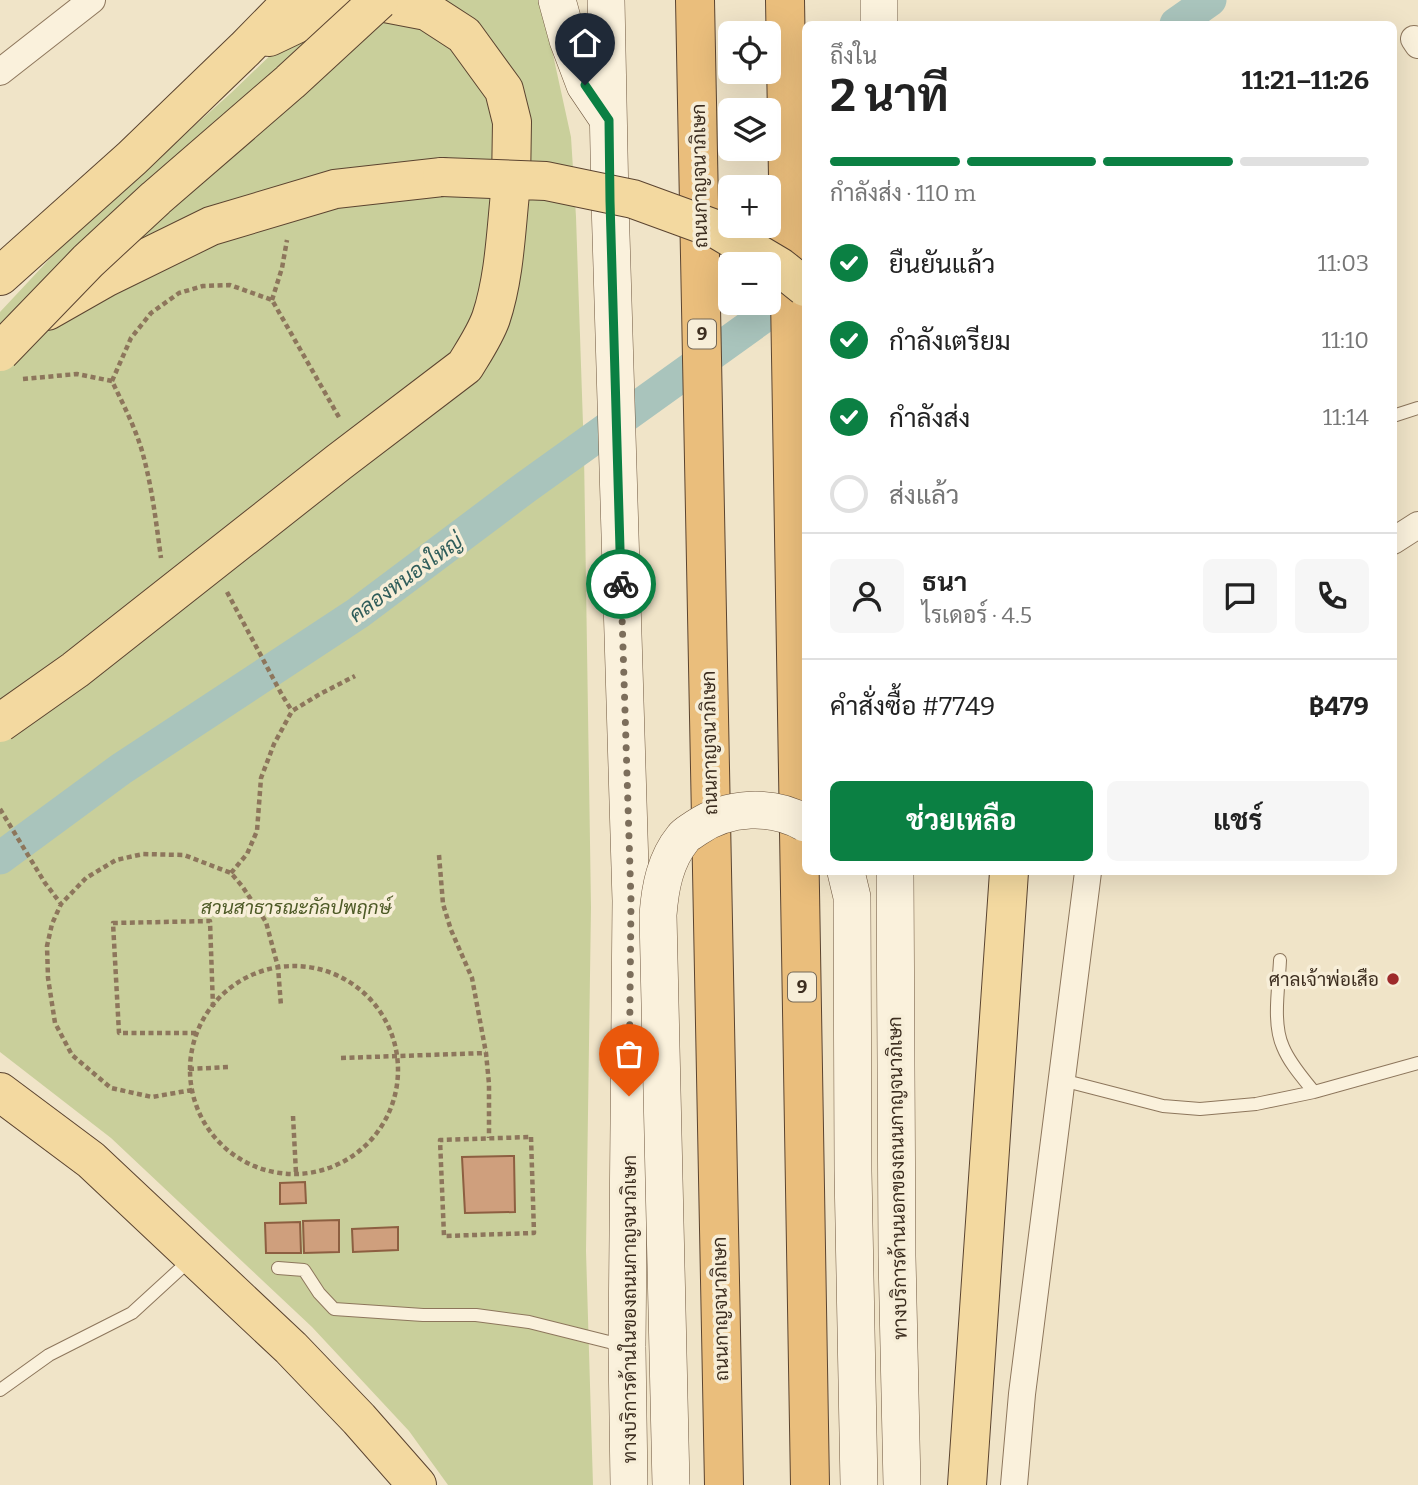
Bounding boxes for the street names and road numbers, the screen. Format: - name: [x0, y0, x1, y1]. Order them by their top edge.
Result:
- street label: ถนนกาญจนาภิเษก: [687, 104, 712, 248]
- road number: 9: [688, 320, 716, 348]
- street label: ถนนกาญจนาภิเษก: [697, 671, 722, 815]
- road number: 9: [788, 972, 816, 1002]
- street label: ทางบริการด้านนอกของถนนกาญจนาภิเษก: [883, 1016, 912, 1340]
- street label: ทางบริการด้านในของถนนกาญจนาภิเษก: [617, 1155, 641, 1463]
- street label: ถนนกาญจนาภิเษก: [708, 1237, 733, 1381]

